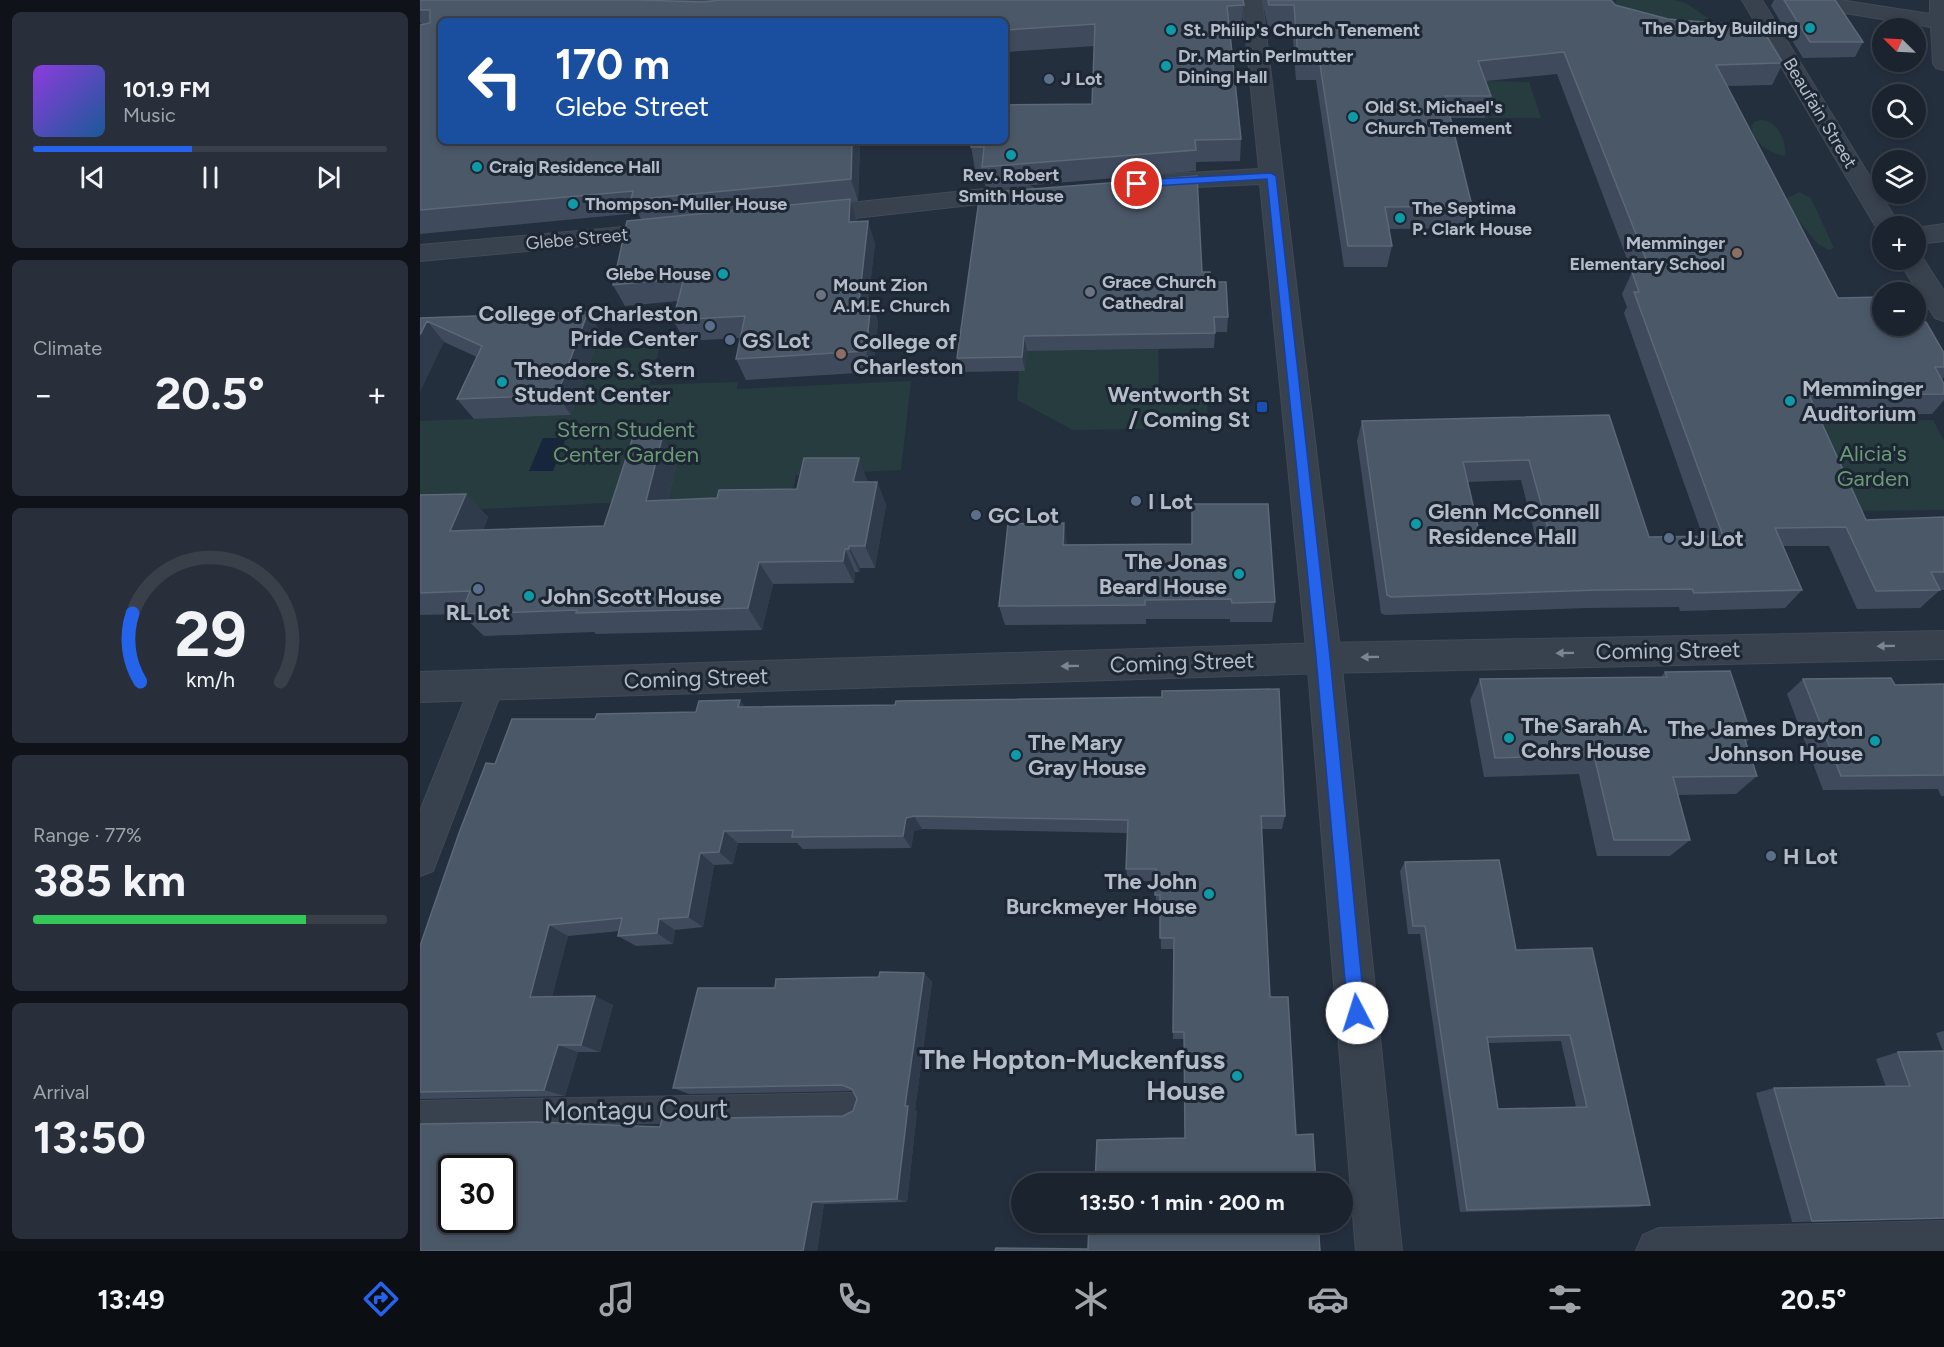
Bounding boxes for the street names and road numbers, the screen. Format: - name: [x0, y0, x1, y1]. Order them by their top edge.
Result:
- street label: Beaufain Street: [1778, 54, 1862, 172]
- street label: Glebe Street: [525, 224, 629, 254]
- street label: Coming Street: [1595, 636, 1741, 665]
- street label: Coming Street: [1109, 646, 1255, 679]
- street label: Coming Street: [623, 662, 769, 695]
- street label: Montagu Court: [543, 1091, 729, 1128]

